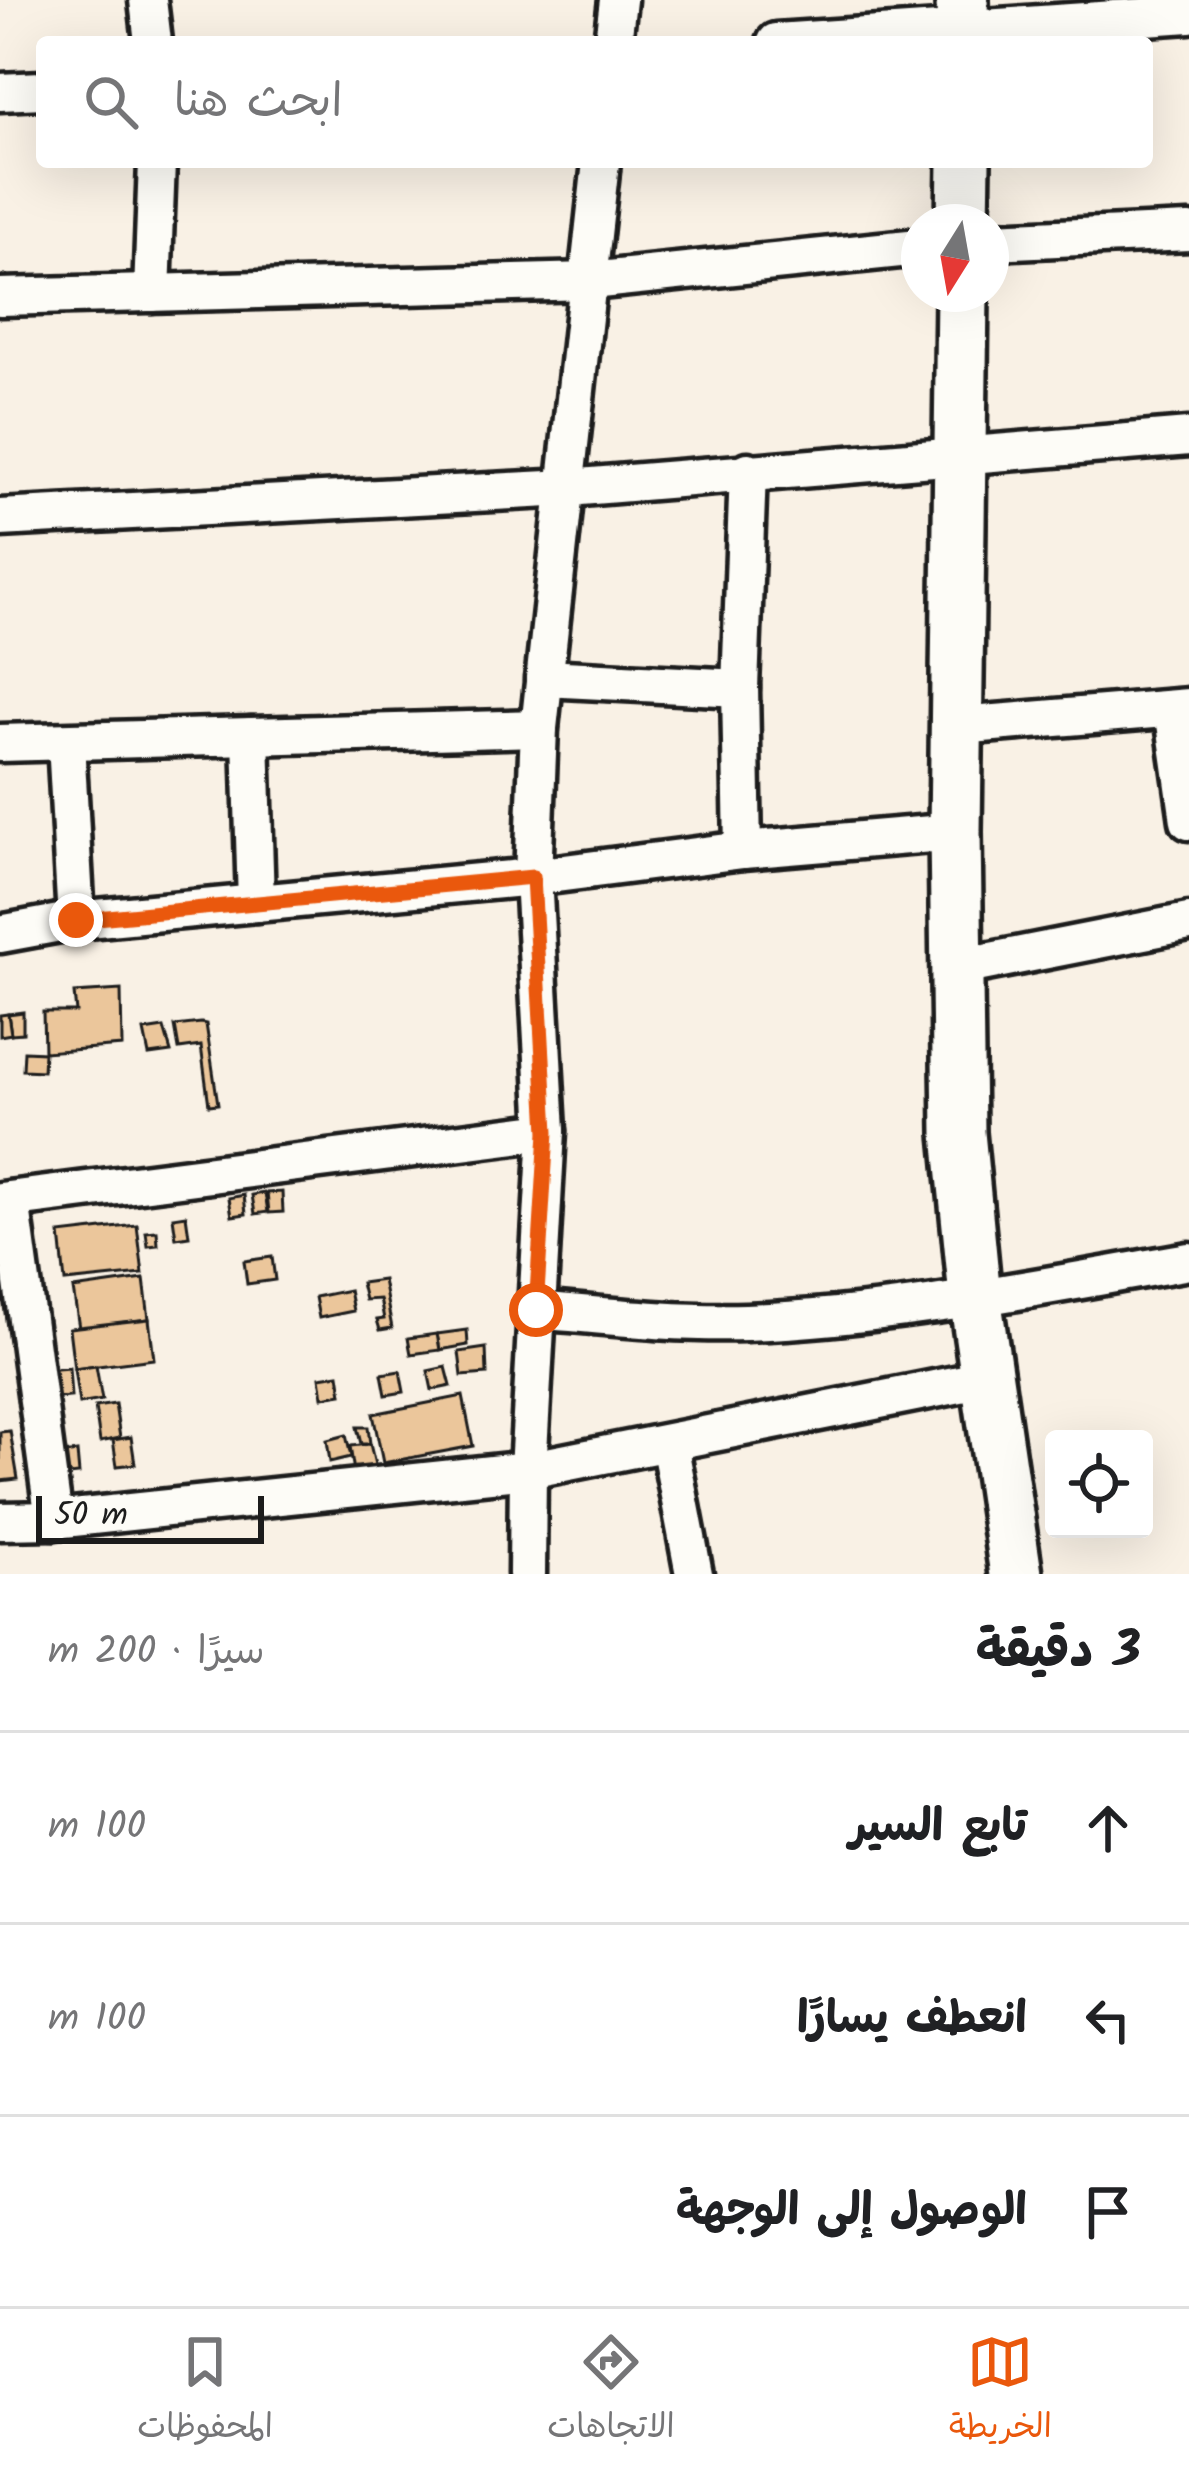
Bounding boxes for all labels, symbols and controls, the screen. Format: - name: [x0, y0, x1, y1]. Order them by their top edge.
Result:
- search box: [36, 36, 1153, 168]
- text: ابحث هنا: [174, 67, 342, 139]
- icon: search: [78, 69, 144, 135]
- north arrow: [901, 204, 1009, 312]
- route end: [49, 893, 103, 947]
- route start: [509, 1283, 563, 1337]
- map controls: [1045, 1430, 1153, 1538]
- button: locate: [1045, 1430, 1153, 1538]
- scale bar: [36, 1490, 264, 1543]
- text: 50 m: [54, 1490, 128, 1543]
- text: 3 دقيقة: [976, 1612, 1141, 1693]
- text: سيرًا · 200 m: [48, 1622, 265, 1684]
- text: تابع السير: [849, 1792, 1027, 1864]
- icon: ahead: [1075, 1795, 1141, 1861]
- text: 100 m: [48, 1797, 146, 1859]
- text: انعطف يسارًا: [797, 1984, 1027, 2056]
- icon: left: [1075, 1987, 1141, 2053]
- text: 100 m: [48, 1989, 146, 2051]
- text: الوصول إلى الوجهة: [676, 2176, 1027, 2248]
- icon: arrive: [1075, 2179, 1141, 2245]
- tab: المحفوظات: [137, 2329, 273, 2455]
- tab: الاتجاهات: [547, 2329, 675, 2455]
- tab: الخريطة: [949, 2329, 1052, 2455]

